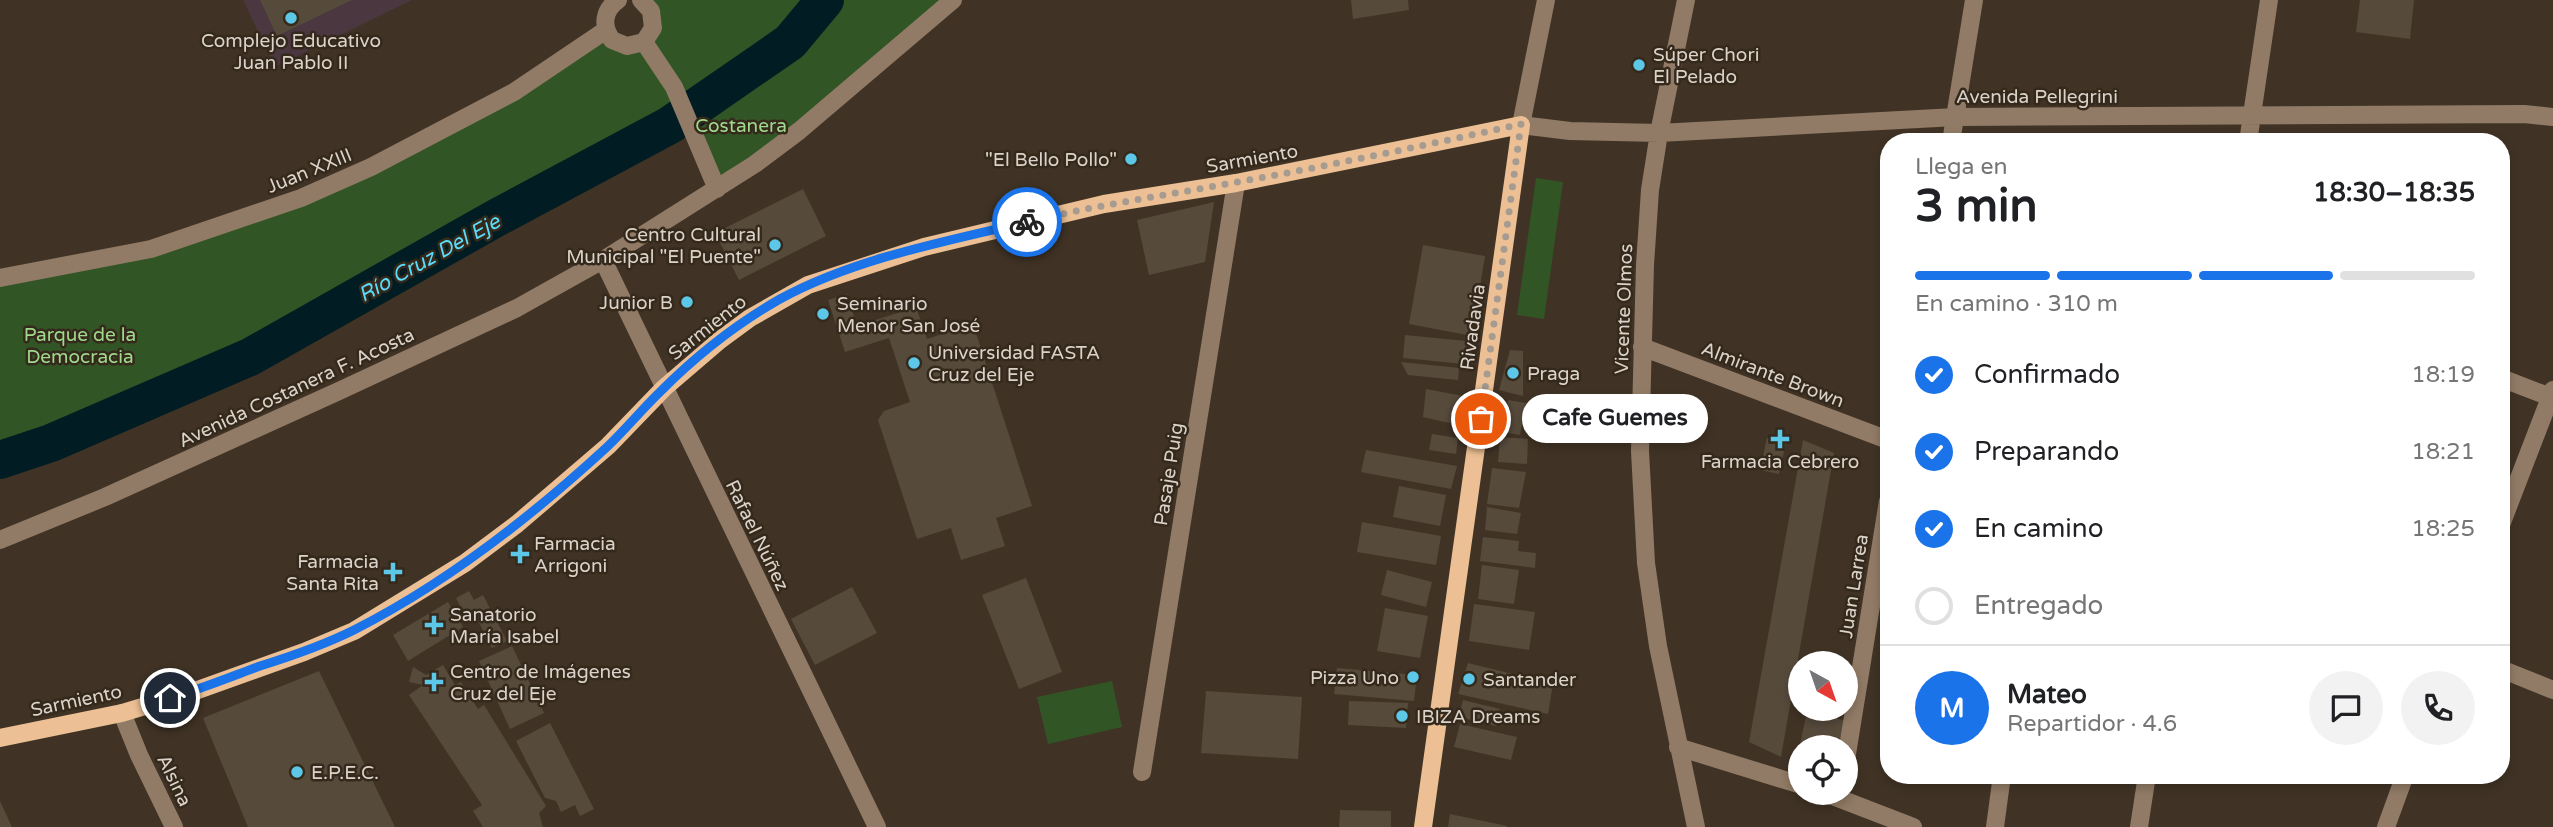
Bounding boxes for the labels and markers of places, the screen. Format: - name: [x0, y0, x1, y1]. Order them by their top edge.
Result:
- marker: Complejo Educativo Juan Pablo II: [283, 10, 299, 26]
- place label: Complejo Educativo Juan Pablo II: [201, 30, 381, 74]
- place label: Súper Chori El Pelado: [1653, 44, 1759, 88]
- marker: Súper Chori El Pelado: [1631, 57, 1647, 73]
- place label: "El Bello Pollo": [985, 149, 1117, 171]
- marker: "El Bello Pollo": [1123, 151, 1139, 167]
- place label: Centro Cultural Municipal "El Puente": [566, 224, 761, 268]
- marker: Centro Cultural Municipal "El Puente": [767, 237, 783, 253]
- place label: Junior B: [599, 292, 673, 314]
- place label: Seminario Menor San José: [837, 293, 980, 337]
- marker: Junior B: [679, 294, 695, 310]
- marker: Seminario Menor San José: [815, 306, 831, 322]
- place label: Universidad FASTA Cruz del Eje: [928, 342, 1100, 386]
- marker: Universidad FASTA Cruz del Eje: [906, 355, 922, 371]
- place label: Praga: [1527, 363, 1580, 385]
- marker: Praga: [1505, 365, 1521, 381]
- pin: [1451, 389, 1511, 449]
- callout: Cafe Guemes: [1523, 394, 1708, 444]
- marker: Farmacia Cebrero: [1772, 431, 1788, 447]
- place label: Farmacia Cebrero: [1701, 451, 1859, 473]
- place label: Farmacia Arrigoni: [534, 533, 616, 577]
- marker: Farmacia Arrigoni: [512, 546, 528, 562]
- place label: Farmacia Santa Rita: [286, 551, 379, 595]
- marker: Farmacia Santa Rita: [385, 564, 401, 580]
- place label: Sanatorio María Isabel: [450, 604, 559, 648]
- marker: Sanatorio María Isabel: [424, 615, 444, 635]
- place label: Centro de Imágenes Cruz del Eje: [450, 661, 631, 705]
- place label: Pizza Uno: [1310, 667, 1399, 689]
- pin: [140, 668, 200, 728]
- marker: Pizza Uno: [1405, 669, 1421, 685]
- place label: Santander: [1483, 669, 1577, 691]
- marker: Santander: [1461, 671, 1477, 687]
- marker: Centro de Imágenes Cruz del Eje: [424, 672, 444, 692]
- place label: IBIZA Dreams: [1416, 706, 1540, 728]
- marker: IBIZA Dreams: [1394, 708, 1410, 724]
- place label: E.P.E.C.: [311, 762, 379, 784]
- marker: E.P.E.C.: [289, 764, 305, 780]

